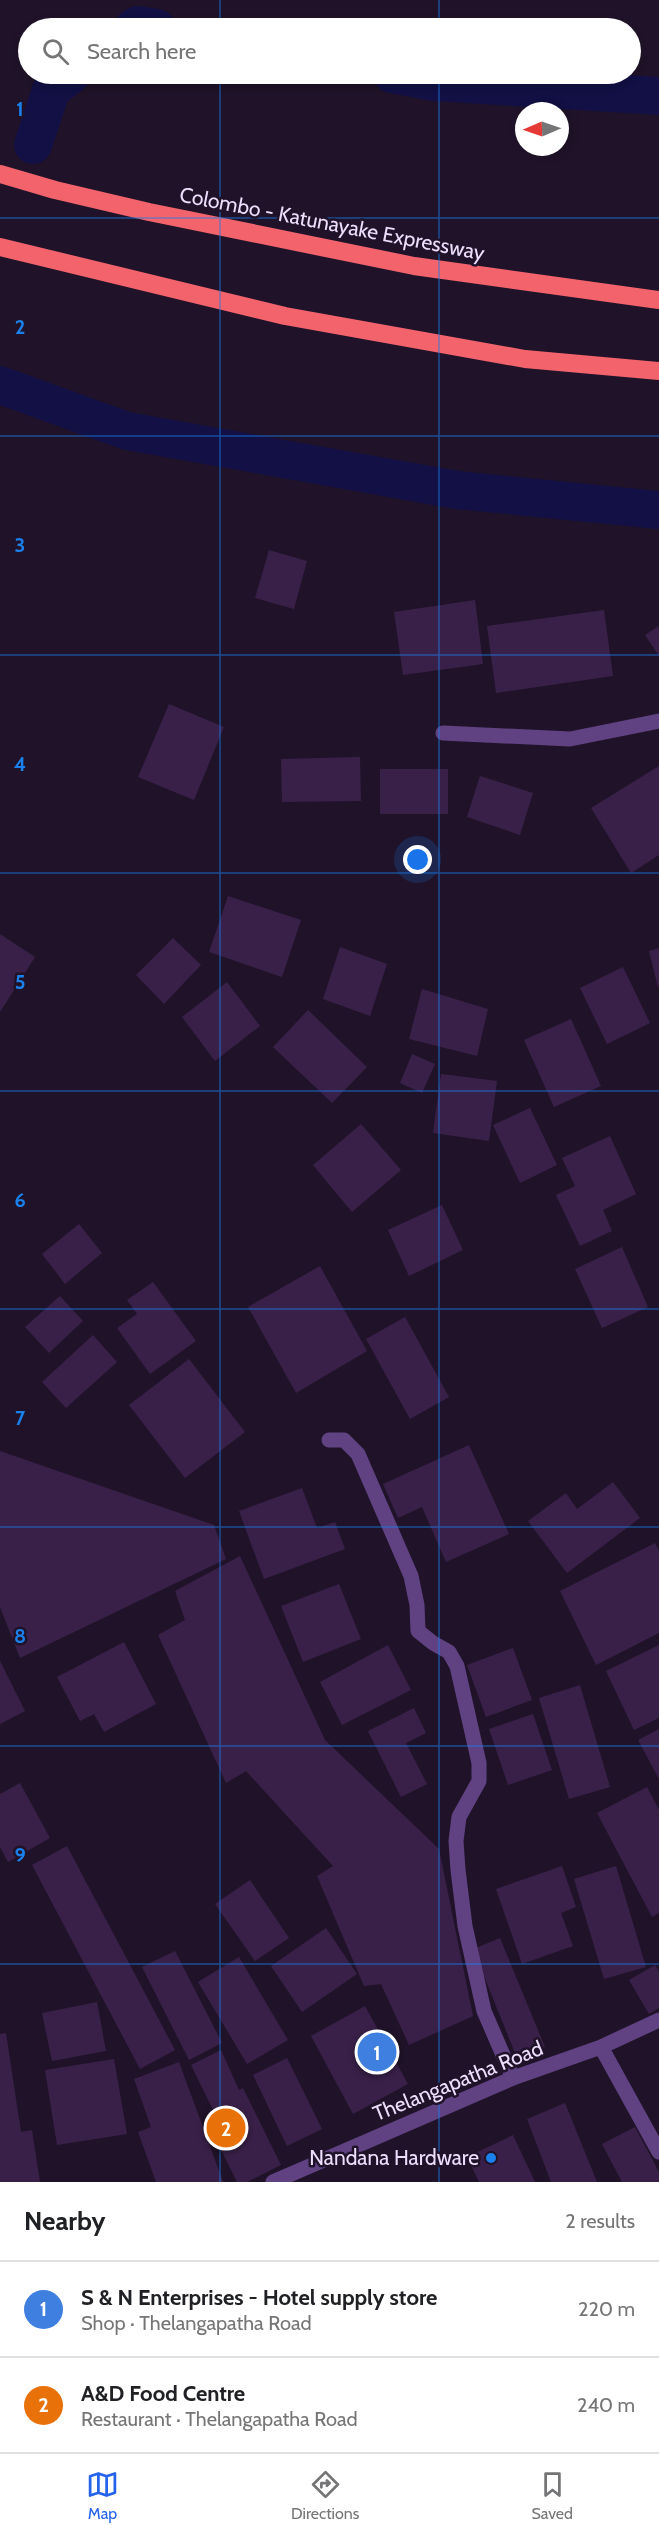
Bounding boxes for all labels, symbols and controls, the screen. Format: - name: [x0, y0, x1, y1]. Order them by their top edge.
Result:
- search box: [18, 18, 641, 84]
- icon: search: [39, 35, 72, 68]
- text: Search here: [87, 38, 196, 65]
- text: 1: [16, 97, 24, 121]
- north arrow: [515, 102, 569, 156]
- street label: Colombo - Katunayake Expressway: [178, 182, 487, 265]
- text: 2: [15, 315, 25, 339]
- text: 3: [15, 533, 25, 557]
- text: 4: [14, 752, 26, 776]
- your location: [403, 845, 432, 874]
- text: 5: [15, 970, 25, 994]
- text: 6: [14, 1188, 26, 1212]
- text: 7: [15, 1406, 26, 1430]
- text: 8: [14, 1624, 26, 1648]
- text: 9: [14, 1843, 26, 1867]
- pin: 1: [358, 2030, 397, 2074]
- street label: Thelangapatha Road: [369, 2035, 546, 2126]
- pin: 2: [206, 2106, 246, 2150]
- place label: Nandana Hardware: [309, 2145, 479, 2170]
- marker: Nandana Hardware: [484, 2151, 498, 2165]
- text: Nearby: [24, 2205, 105, 2237]
- text: 2 results: [565, 2209, 635, 2233]
- text: S & N Enterprises - Hotel supply store: [81, 2284, 437, 2311]
- text: 1: [40, 2297, 47, 2321]
- text: 220 m: [578, 2297, 635, 2321]
- text: Shop · Thelangapatha Road: [81, 2311, 312, 2335]
- text: A&D Food Centre: [81, 2380, 245, 2407]
- text: 2: [38, 2393, 49, 2417]
- text: 240 m: [577, 2393, 635, 2417]
- text: Restaurant · Thelangapatha Road: [81, 2407, 358, 2431]
- tab: Map: [86, 2468, 119, 2523]
- tab: Directions: [291, 2468, 359, 2523]
- tab: Saved: [531, 2468, 573, 2523]

